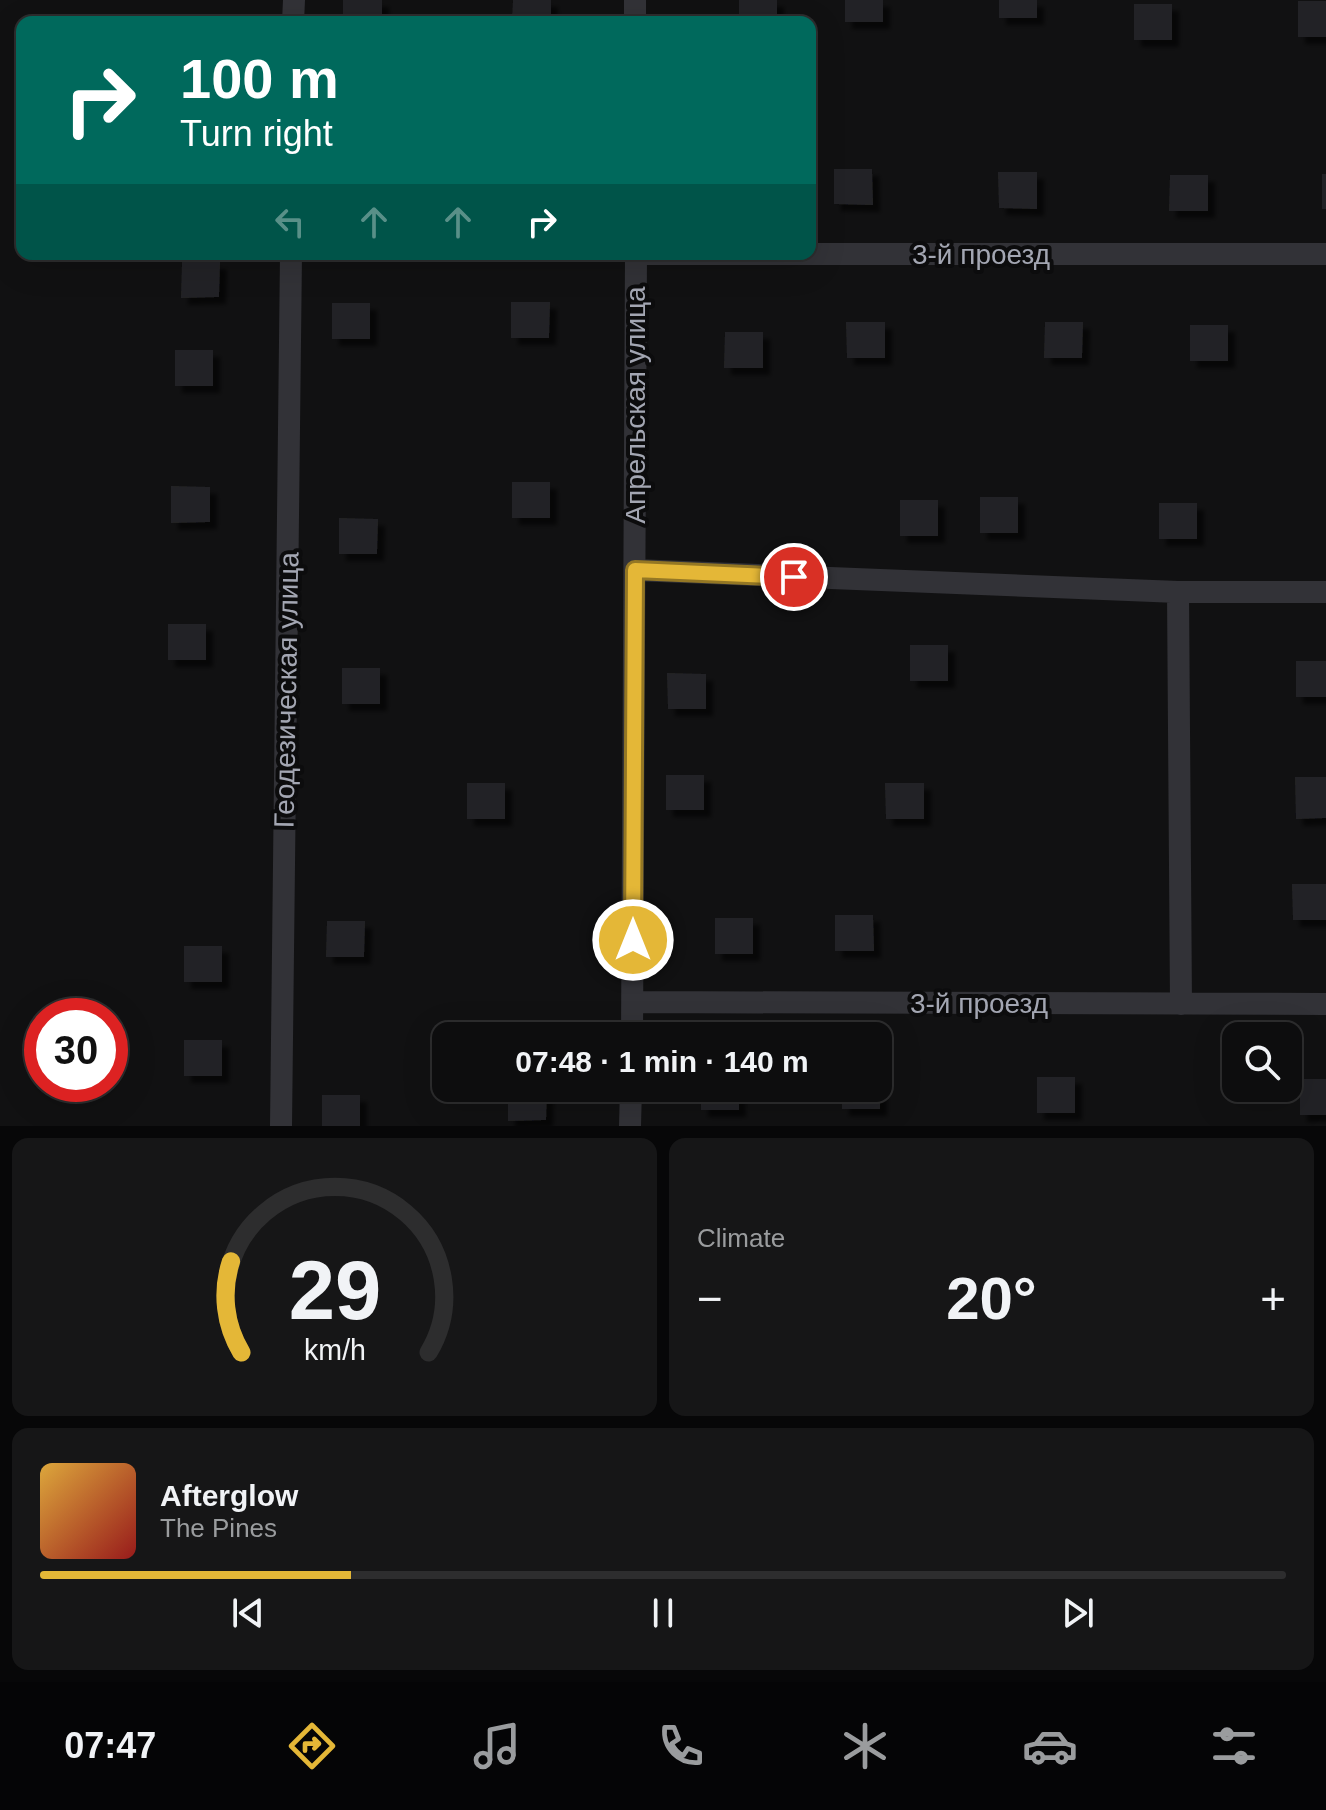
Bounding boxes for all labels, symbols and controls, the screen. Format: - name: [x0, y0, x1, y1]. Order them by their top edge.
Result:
- text: 100 m: [180, 47, 339, 110]
- icon: right: [48, 48, 152, 152]
- text: Turn right: [180, 113, 333, 154]
- icon: left: [268, 200, 312, 244]
- icon: ahead: [352, 200, 396, 244]
- icon: ahead: [436, 200, 480, 244]
- icon: right: [520, 200, 564, 244]
- street label: 3-й проезд: [912, 239, 1050, 270]
- street label: Апрельская улица: [620, 286, 651, 524]
- pin: [760, 543, 828, 611]
- street label: Геодезическая улица: [269, 551, 304, 828]
- icon: arrive: [772, 555, 816, 599]
- position arrow: [591, 898, 675, 982]
- street label: 3-й проезд: [910, 988, 1048, 1019]
- speed limit sign: 30: [24, 998, 128, 1102]
- map controls: [1222, 1022, 1302, 1102]
- button: search: [1222, 1022, 1302, 1102]
- text: 07:48 · 1 min · 140 m: [515, 1045, 809, 1078]
- text: Climate: [697, 1223, 785, 1253]
- text: 29: [288, 1244, 381, 1337]
- text: 20°: [946, 1265, 1037, 1332]
- text: −: [697, 1274, 723, 1323]
- text: +: [1260, 1274, 1286, 1323]
- text: km/h: [304, 1334, 365, 1366]
- text: Afterglow: [160, 1479, 298, 1512]
- text: The Pines: [160, 1513, 277, 1543]
- icon: previous: [226, 1591, 270, 1635]
- icon: pause: [641, 1591, 685, 1635]
- icon: next: [1056, 1591, 1100, 1635]
- icon: directions: [284, 1718, 340, 1774]
- icon: music: [469, 1718, 525, 1774]
- icon: phone: [653, 1718, 709, 1774]
- icon: climate: [837, 1718, 893, 1774]
- icon: car: [1022, 1718, 1078, 1774]
- icon: filters: [1206, 1718, 1262, 1774]
- text: 07:47: [64, 1725, 156, 1766]

